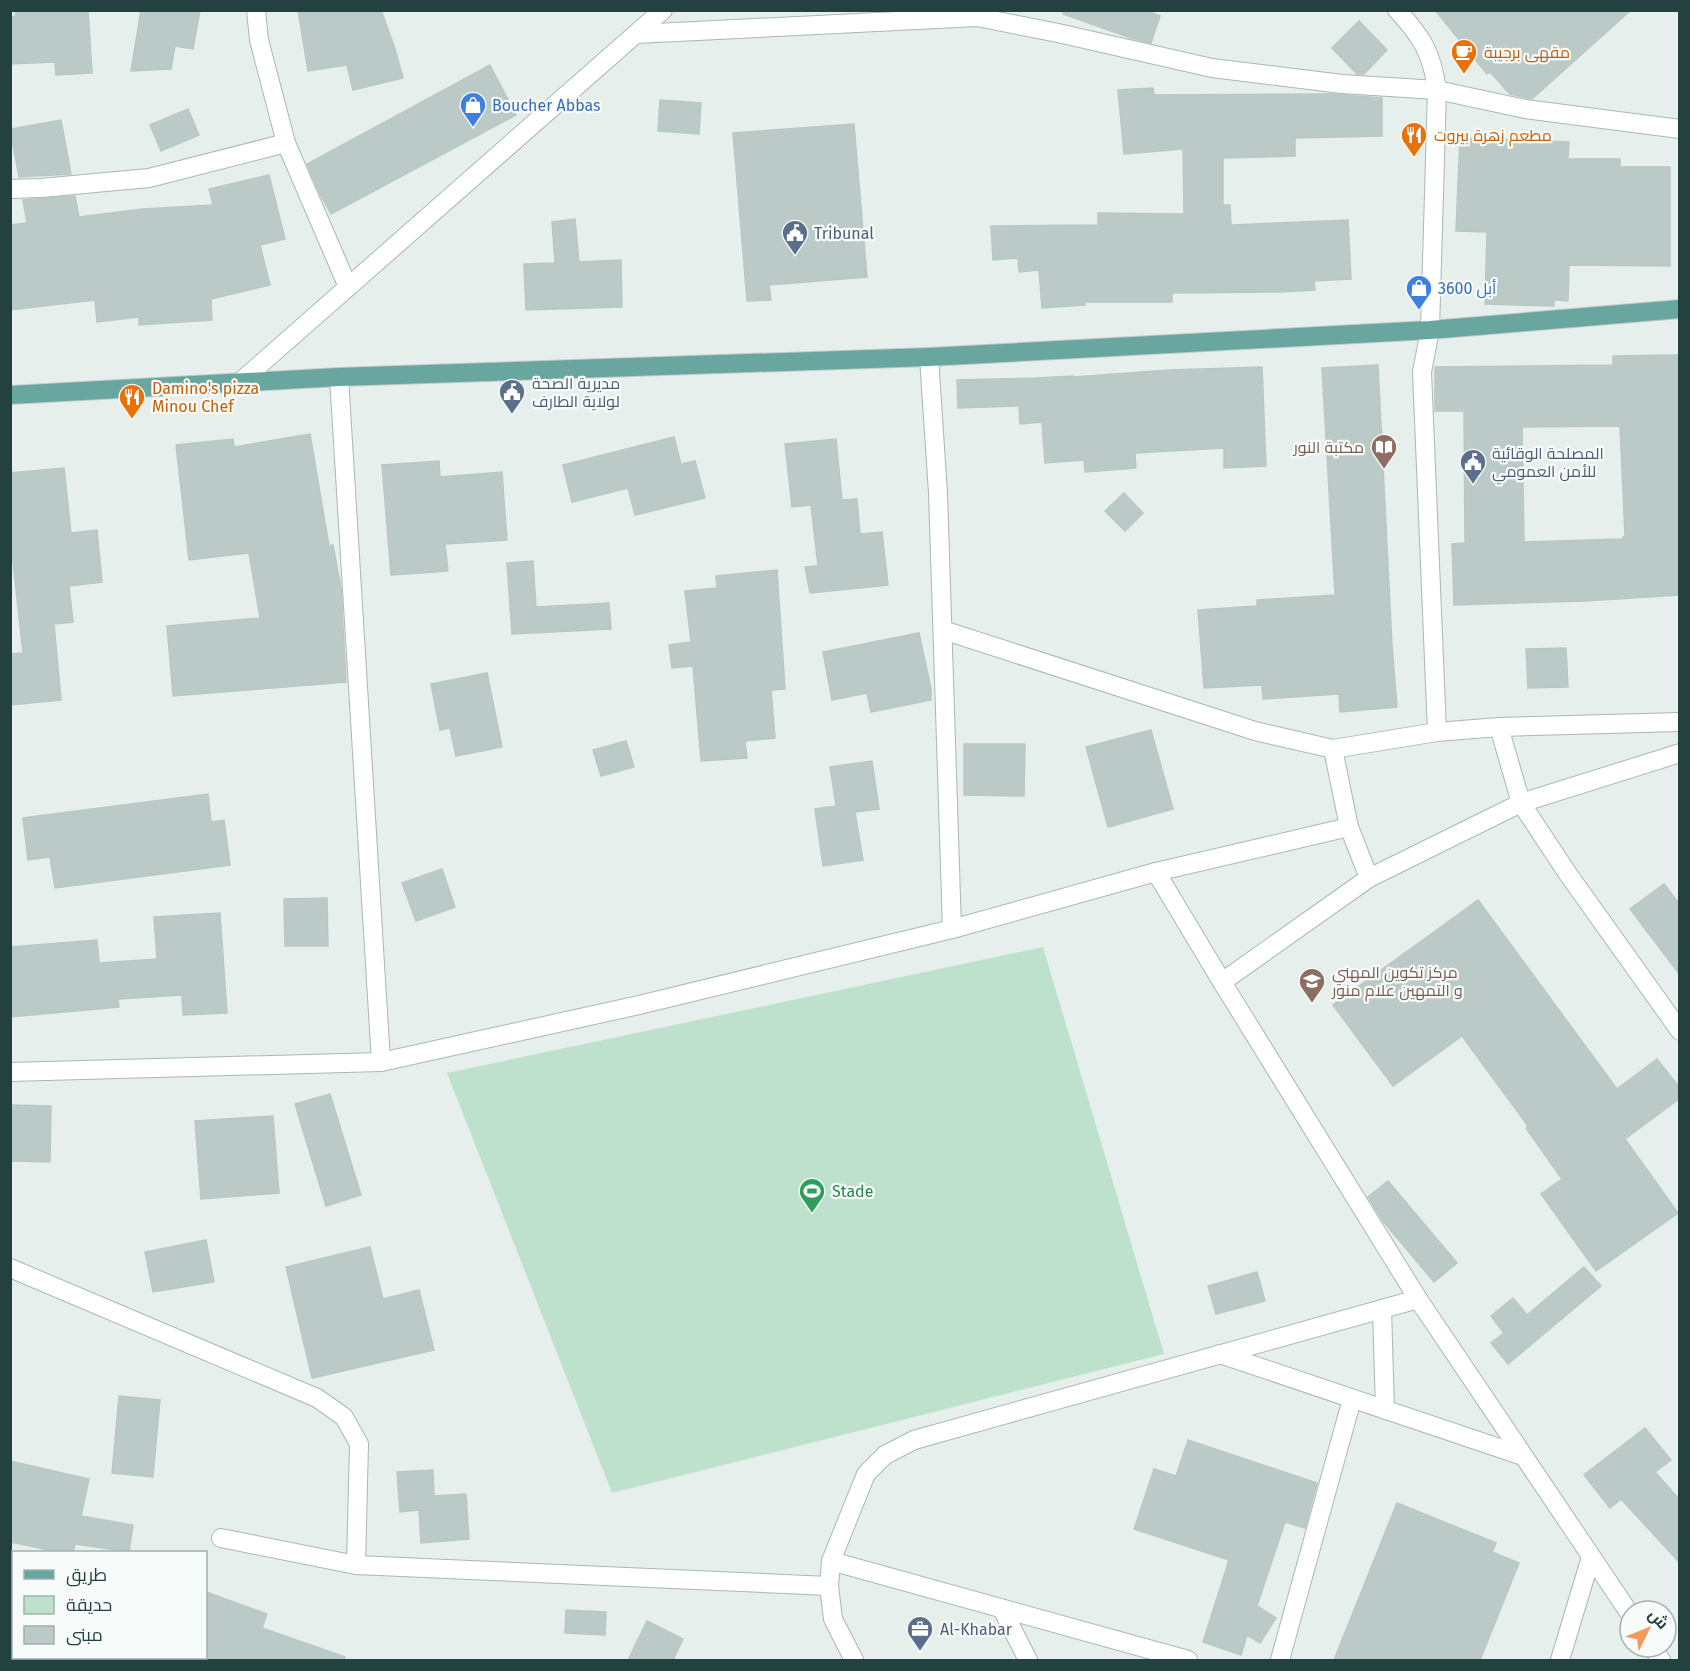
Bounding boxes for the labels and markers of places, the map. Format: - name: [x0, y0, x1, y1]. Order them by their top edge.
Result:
- cafe icon: مقهى برجيبة: [1449, 37, 1479, 75]
- place label: مقهى برجيبة: [1484, 43, 1570, 63]
- shop icon: Boucher Abbas: [458, 90, 488, 128]
- place label: Boucher Abbas: [492, 96, 601, 115]
- restaurant icon: مطعم زهرة بيروت: [1399, 120, 1429, 158]
- place label: مطعم زهرة بيروت: [1434, 126, 1552, 147]
- public building icon: Tribunal: [780, 218, 810, 256]
- place label: Tribunal: [814, 224, 874, 243]
- shop icon: أبل 3600: [1404, 273, 1434, 311]
- place label: أبل 3600: [1438, 279, 1496, 299]
- place label: مديرية الصحة لولاية الطارف: [532, 374, 620, 411]
- public building icon: مديرية الصحة لولاية الطارف: [497, 377, 527, 415]
- place label: Damino's pizza Minou Chef: [152, 379, 259, 416]
- restaurant icon: Damino's pizza Minou Chef: [117, 382, 147, 420]
- library icon: مكتبة النور: [1369, 432, 1399, 470]
- place label: مكتبة النور: [1292, 438, 1364, 457]
- place label: المصلحة الوقائية للأمن العمومي: [1492, 444, 1604, 485]
- public building icon: المصلحة الوقائية للأمن العمومي: [1458, 447, 1488, 485]
- place label: مركز تكوين المهني و التمهين علام منور: [1331, 963, 1463, 1002]
- school or university icon: مركز تكوين المهني و التمهين علام منور: [1297, 966, 1327, 1004]
- sports icon: Stade: [797, 1176, 827, 1214]
- place label: Stade: [832, 1182, 873, 1201]
- office icon: Al-Khabar: [905, 1614, 935, 1652]
- place label: Al-Khabar: [940, 1620, 1013, 1639]

